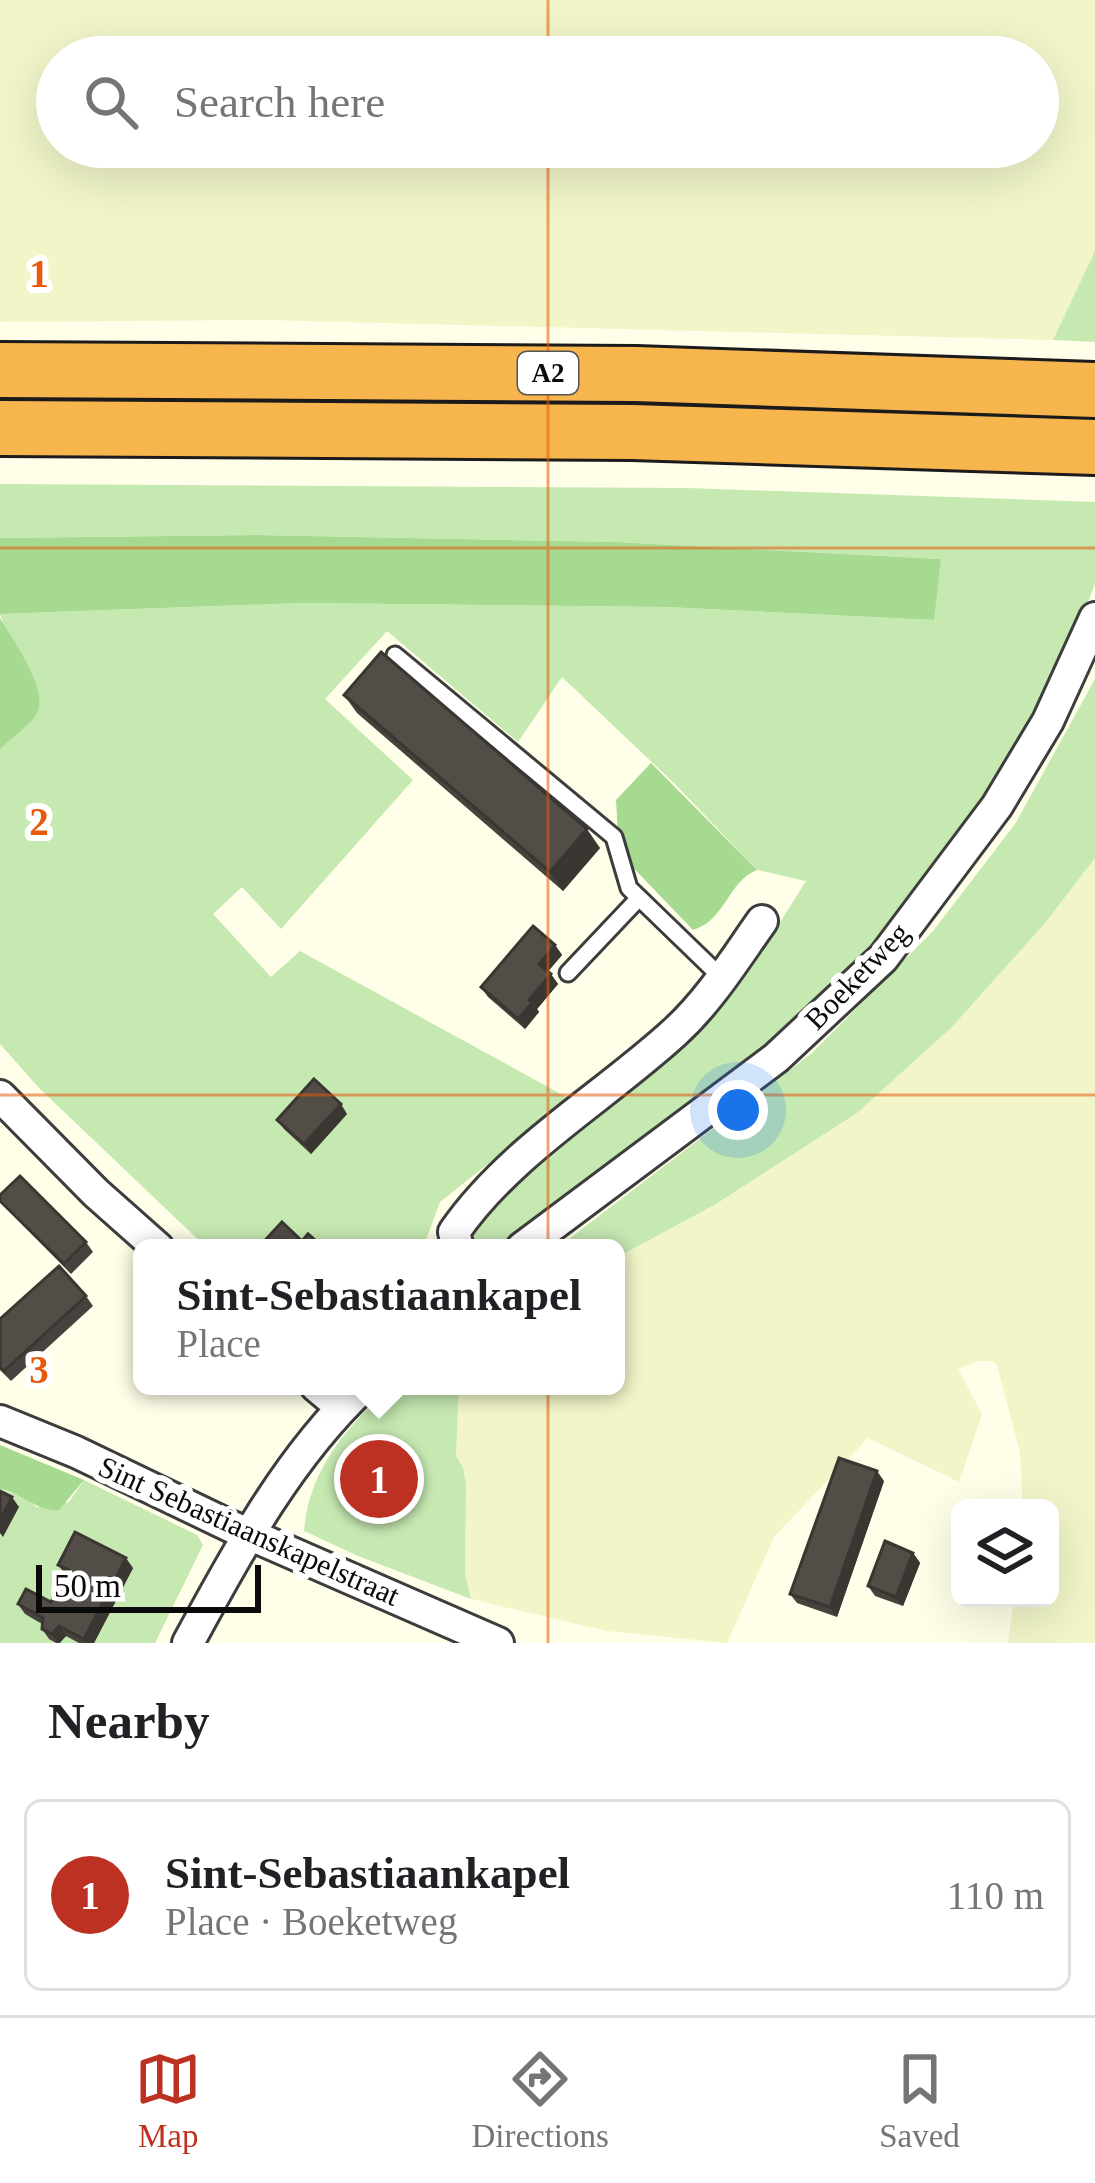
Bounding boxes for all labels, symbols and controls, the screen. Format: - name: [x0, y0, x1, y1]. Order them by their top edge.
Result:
- search box: [36, 36, 1059, 168]
- icon: search: [78, 69, 144, 135]
- text: Search here: [174, 77, 385, 127]
- text: 1: [29, 252, 49, 295]
- road number: A2: [518, 352, 578, 394]
- text: 2: [29, 800, 49, 843]
- street label: Boeketweg: [798, 916, 915, 1036]
- your location: [708, 1080, 768, 1140]
- popup: [133, 1239, 625, 1395]
- text: Sint-Sebastiaankapel: [176, 1270, 582, 1320]
- text: Place: [176, 1322, 261, 1365]
- text: 3: [29, 1348, 49, 1391]
- pin: 1: [340, 1434, 418, 1524]
- street label: Sint Sebastiaanskapelstraat: [94, 1449, 405, 1612]
- map controls: [951, 1499, 1059, 1607]
- button: layers: [951, 1499, 1059, 1607]
- scale bar: [36, 1559, 261, 1612]
- text: 50 m: [54, 1568, 121, 1604]
- text: Nearby: [48, 1693, 209, 1749]
- text: Sint-Sebastiaankapel: [165, 1848, 570, 1898]
- text: 1: [80, 1874, 100, 1917]
- text: 110 m: [947, 1874, 1044, 1917]
- text: Place · Boeketweg: [165, 1900, 457, 1943]
- tab: Map: [135, 2046, 201, 2155]
- tab: Directions: [471, 2046, 609, 2155]
- tab: Saved: [879, 2046, 960, 2155]

